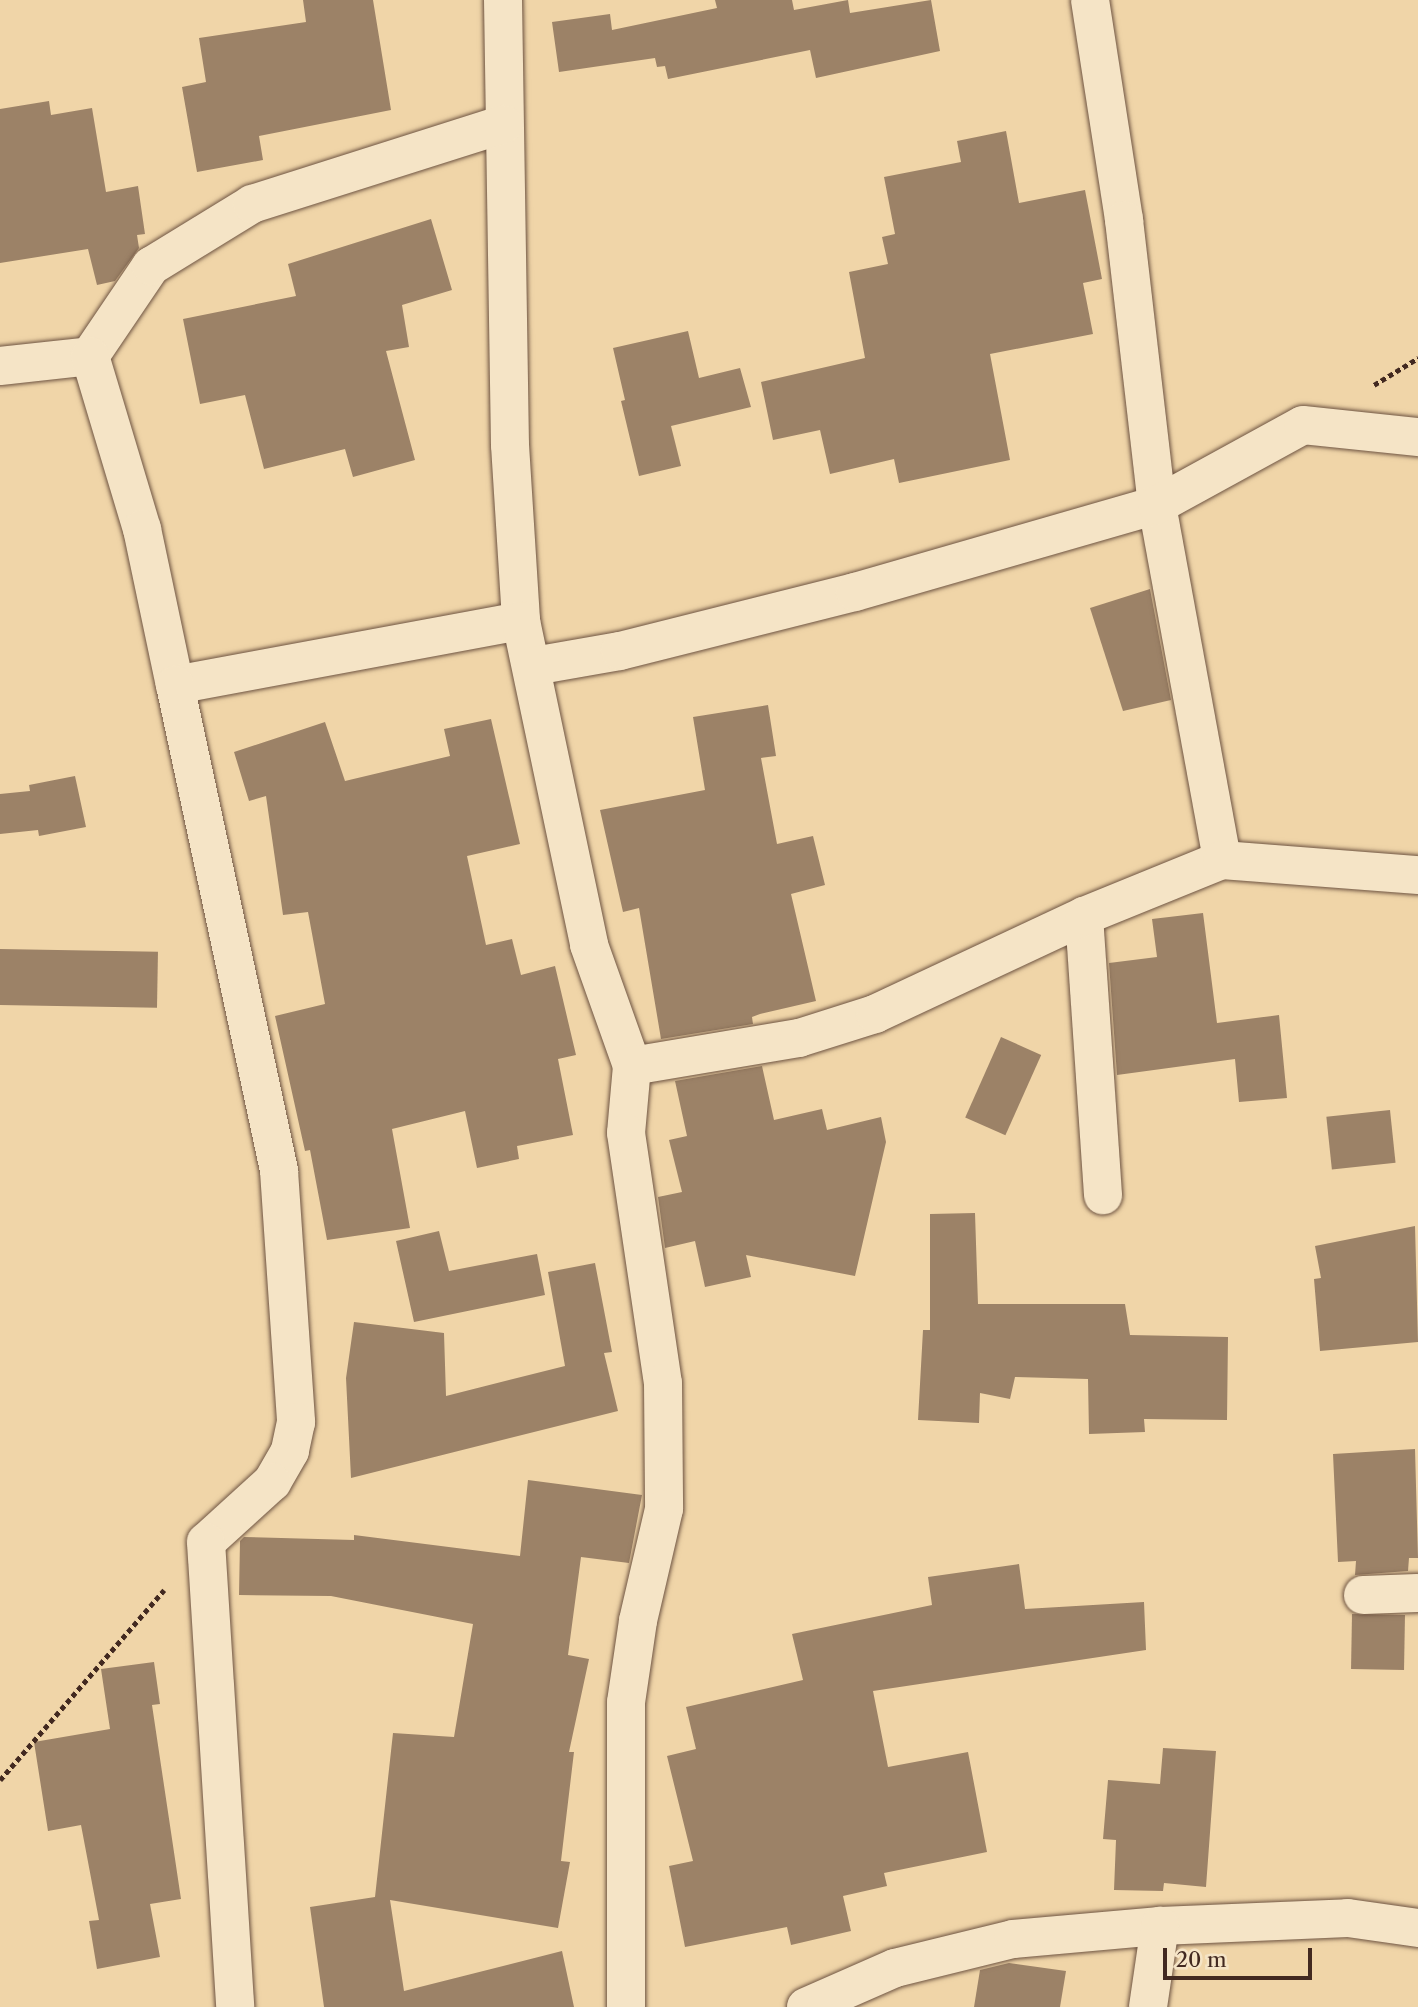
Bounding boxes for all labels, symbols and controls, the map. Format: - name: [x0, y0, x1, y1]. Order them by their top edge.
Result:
- scale bar: [1166, 1934, 1315, 1978]
- text: 20 m: [1176, 1947, 1227, 1972]

